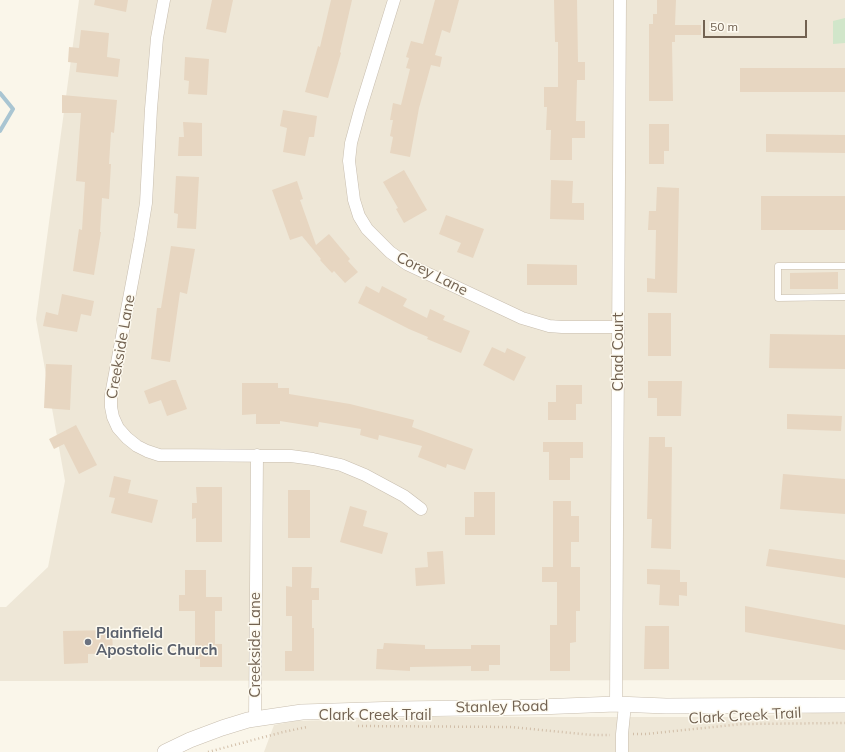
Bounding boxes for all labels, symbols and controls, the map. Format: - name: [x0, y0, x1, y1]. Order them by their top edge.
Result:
- scale bar: [705, 12, 809, 38]
- text: 50 m: [710, 19, 738, 34]
- street label: Corey Lane: [393, 248, 471, 300]
- street label: Creekside Lane: [103, 293, 139, 401]
- street label: Chad Court: [609, 312, 627, 392]
- street label: Creekside Lane: [246, 592, 264, 698]
- place label: Plainfield Apostolic Church: [96, 624, 217, 659]
- marker: Plainfield Apostolic Church: [83, 637, 93, 647]
- street label: Stanley Road: [456, 697, 548, 717]
- street label: Clark Creek Trail: [688, 704, 802, 728]
- street label: Clark Creek Trail: [319, 706, 431, 724]

